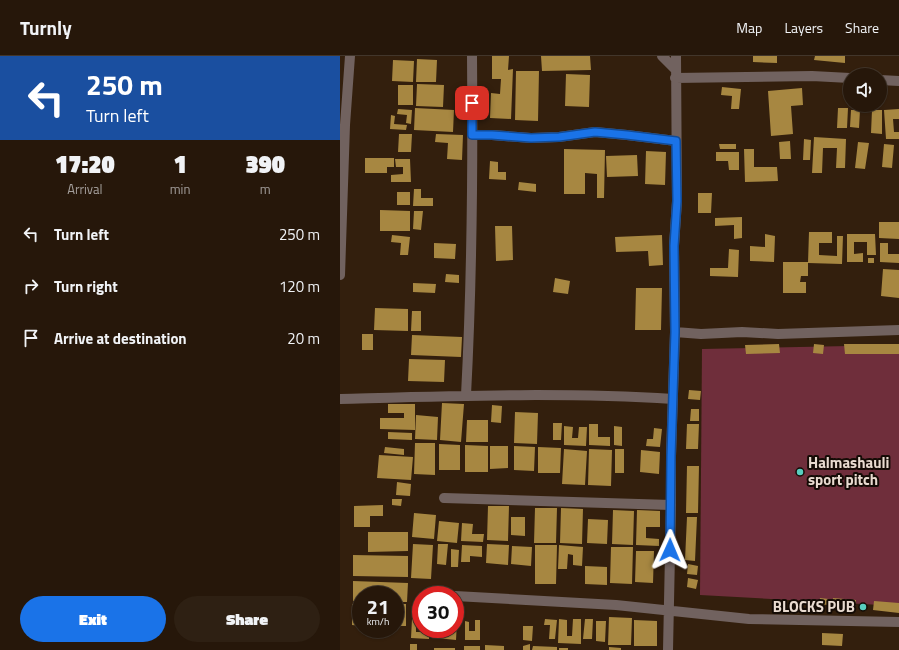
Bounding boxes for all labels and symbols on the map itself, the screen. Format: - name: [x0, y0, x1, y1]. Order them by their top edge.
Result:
- pin: [455, 86, 489, 120]
- place label: Halmashauli sport pitch: [808, 451, 889, 491]
- marker: Halmashauli sport pitch: [795, 467, 805, 477]
- position arrow: [649, 529, 691, 571]
- speed limit sign: 30: [412, 586, 464, 638]
- place label: BLOCKS PUB: [773, 595, 855, 618]
- marker: BLOCKS PUB: [858, 602, 868, 612]

